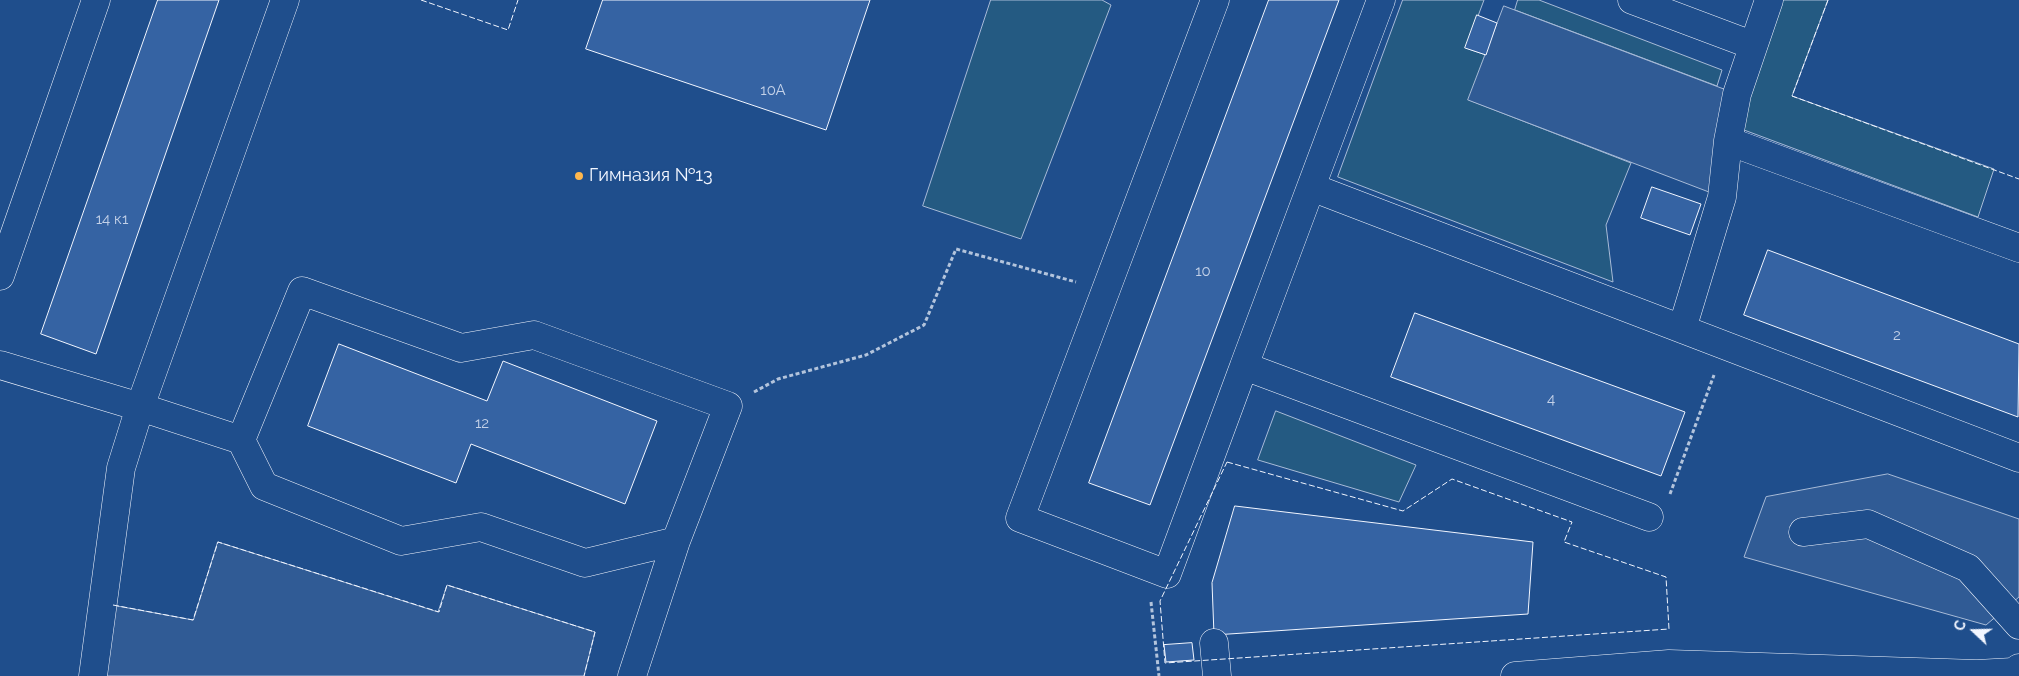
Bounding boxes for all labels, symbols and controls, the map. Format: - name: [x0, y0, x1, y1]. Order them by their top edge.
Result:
- house number: 10А: [760, 81, 786, 99]
- place label: Гимназия №13: [589, 165, 713, 187]
- marker: Гимназия №13: [573, 170, 585, 182]
- house number: 14 к1: [96, 210, 128, 228]
- house number: 10: [1195, 262, 1211, 280]
- house number: 2: [1893, 326, 1901, 344]
- house number: 4: [1547, 390, 1555, 408]
- house number: 12: [475, 414, 489, 432]
- north arrow: [1949, 606, 1999, 656]
- text: С: [1951, 618, 1969, 633]

